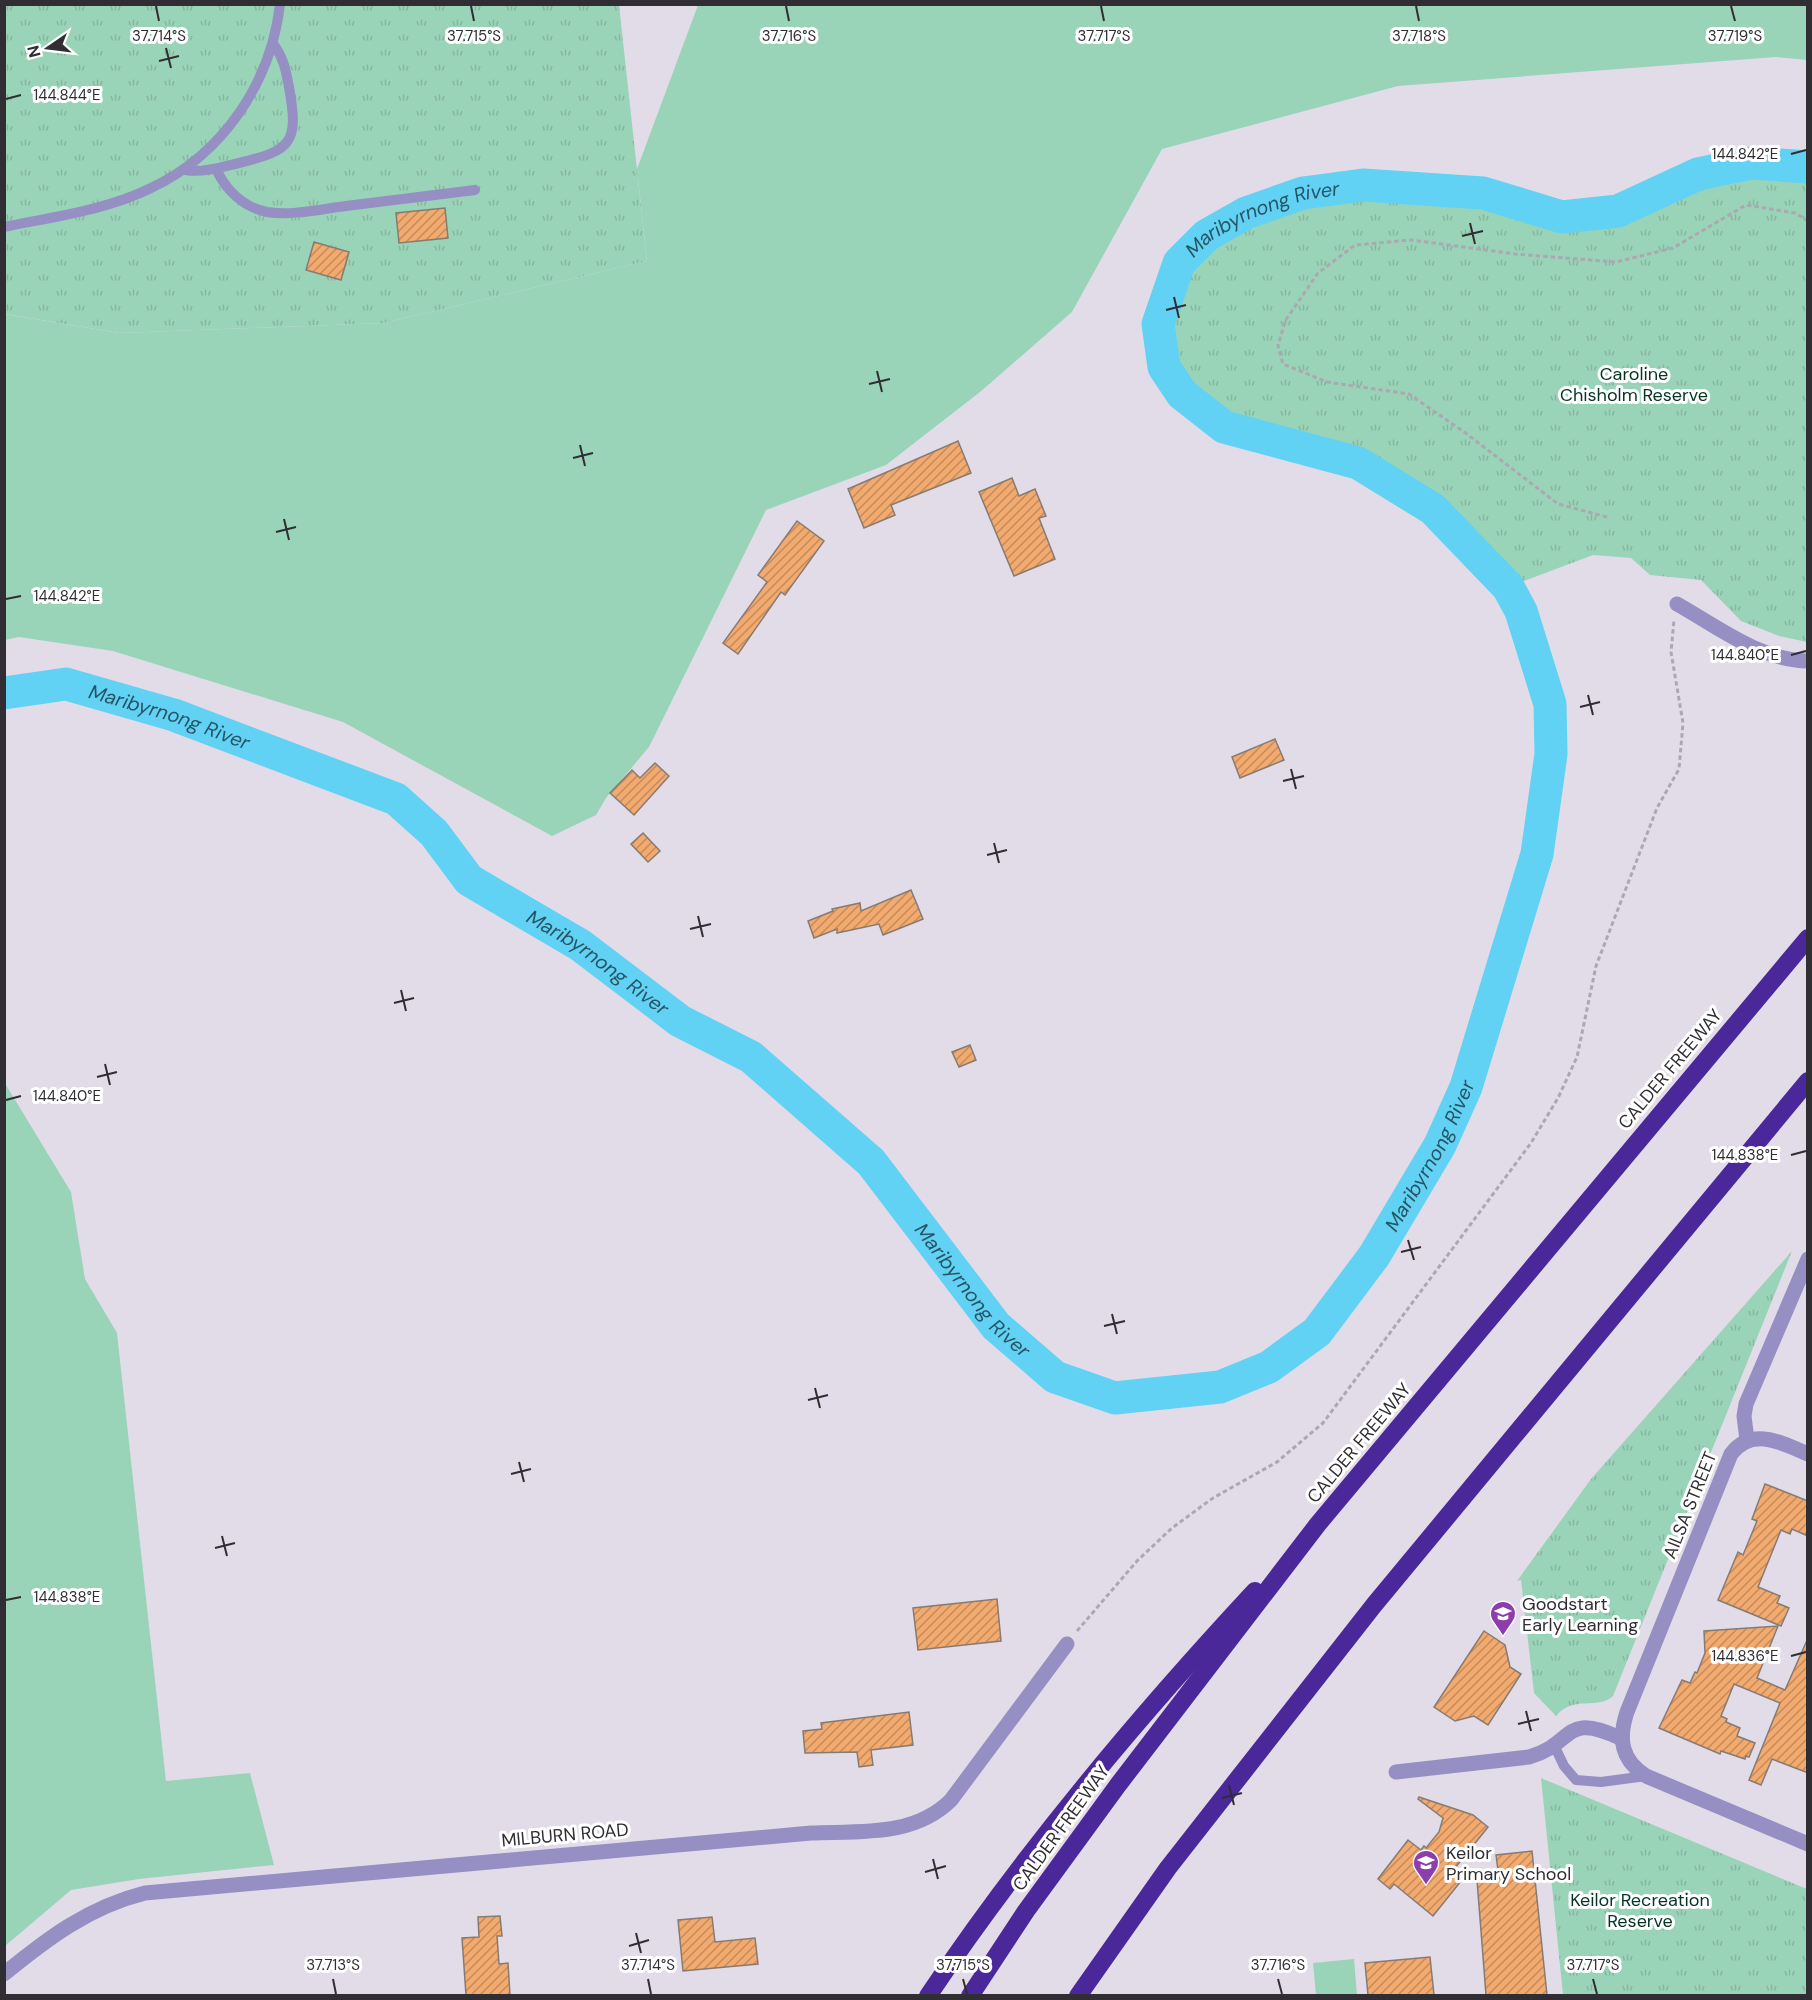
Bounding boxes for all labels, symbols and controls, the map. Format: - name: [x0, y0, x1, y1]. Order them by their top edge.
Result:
- north arrow: [18, 18, 78, 78]
- text: 37.714°S: [132, 26, 186, 46]
- text: 37.715°S: [447, 26, 501, 46]
- text: 37.716°S: [762, 26, 816, 46]
- text: 37.717°S: [1078, 26, 1131, 46]
- text: 37.718°S: [1392, 26, 1446, 46]
- text: 37.719°S: [1708, 26, 1762, 46]
- text: N: [22, 43, 46, 60]
- text: 144.844°E: [34, 85, 100, 105]
- text: 144.842°E: [1712, 144, 1778, 164]
- water label: Maribyrnong River: [1179, 175, 1342, 263]
- park label: Caroline Chisholm Reserve: [1560, 362, 1708, 407]
- text: 144.842°E: [34, 586, 100, 606]
- text: 144.840°E: [1711, 645, 1779, 665]
- water label: Maribyrnong River: [86, 678, 254, 756]
- water label: Maribyrnong River: [522, 904, 675, 1021]
- street label: CALDER FREEWAY: [1613, 1003, 1728, 1134]
- water label: Maribyrnong River: [1379, 1077, 1480, 1236]
- text: 144.840°E: [33, 1086, 101, 1106]
- text: 144.838°E: [1712, 1145, 1778, 1165]
- water label: Maribyrnong River: [909, 1218, 1036, 1363]
- street label: CALDER FREEWAY: [1302, 1377, 1417, 1508]
- street label: AILSA STREET: [1658, 1448, 1722, 1562]
- text: 144.838°E: [34, 1587, 100, 1607]
- place label: Goodstart Early Learning: [1522, 1592, 1638, 1637]
- school or university icon: Goodstart Early Learning: [1488, 1599, 1518, 1637]
- text: 144.836°E: [1712, 1646, 1778, 1666]
- street label: CALDER FREEWAY: [1007, 1760, 1115, 1896]
- street label: MILBURN ROAD: [500, 1817, 630, 1853]
- place label: Keilor Primary School: [1446, 1841, 1571, 1886]
- school or university icon: Keilor Primary School: [1411, 1848, 1441, 1886]
- park label: Keilor Recreation Reserve: [1570, 1888, 1710, 1933]
- text: 37.713°S: [306, 1955, 360, 1975]
- text: 37.714°S: [621, 1955, 675, 1975]
- text: 37.715°S: [936, 1955, 990, 1975]
- text: 37.716°S: [1251, 1955, 1305, 1975]
- text: 37.717°S: [1567, 1955, 1620, 1975]

